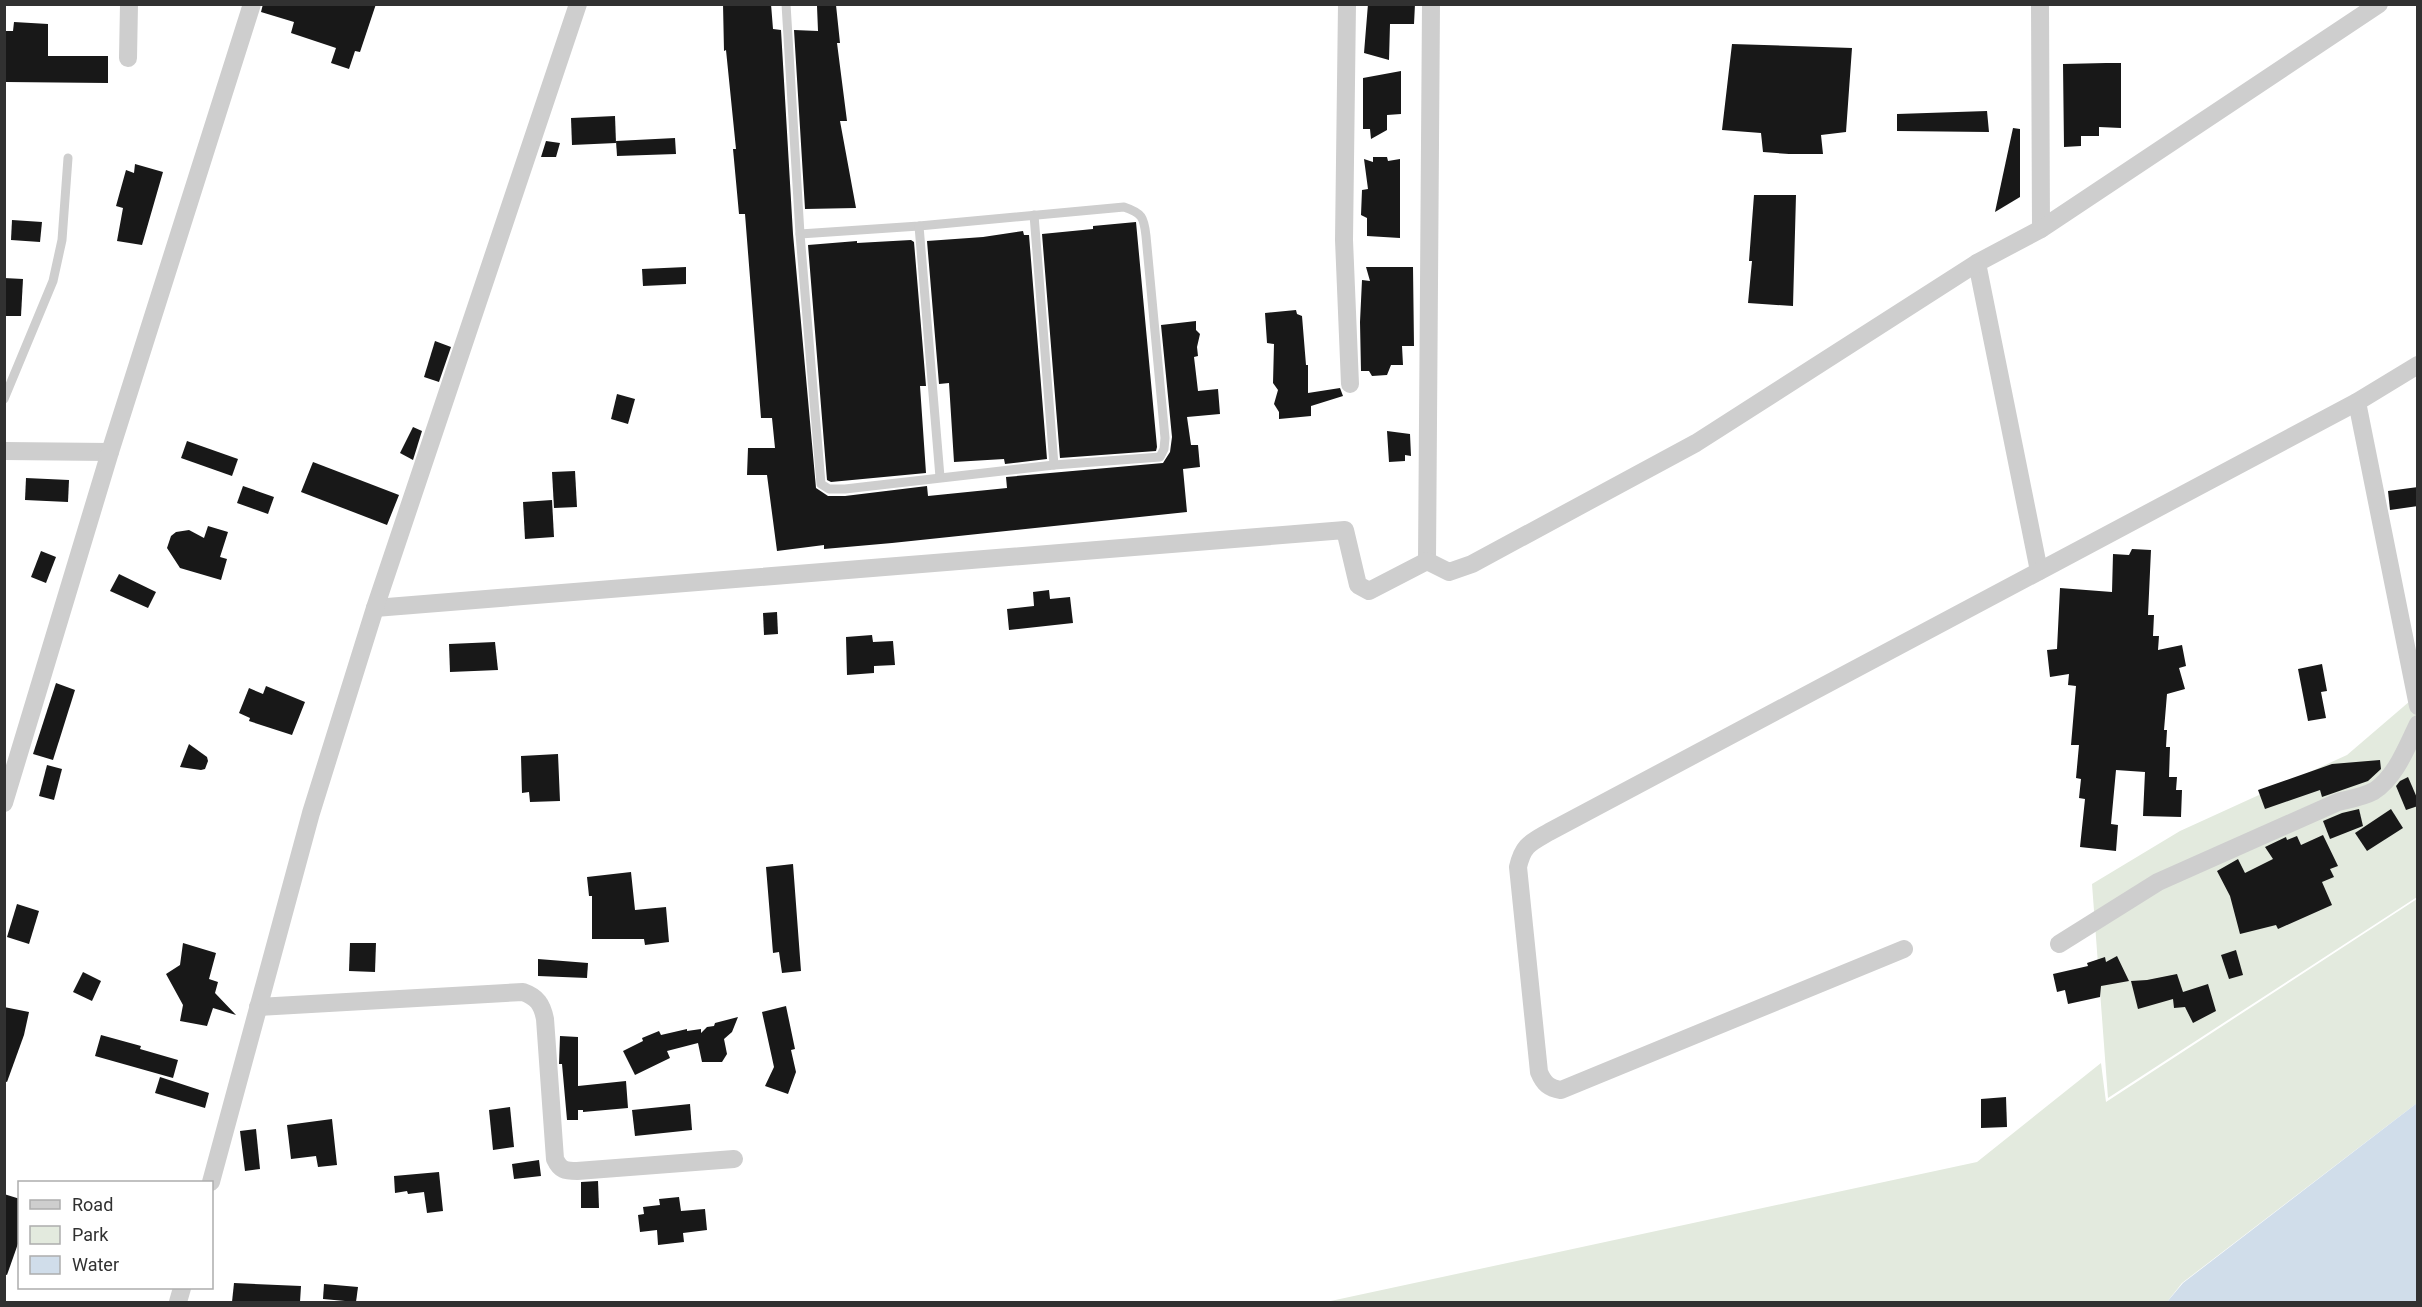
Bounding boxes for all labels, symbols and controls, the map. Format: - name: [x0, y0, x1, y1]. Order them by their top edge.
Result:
- legend: [18, 1181, 213, 1289]
- text: Road: [72, 1194, 113, 1215]
- text: Park: [72, 1224, 109, 1245]
- text: Water: [72, 1254, 119, 1275]

